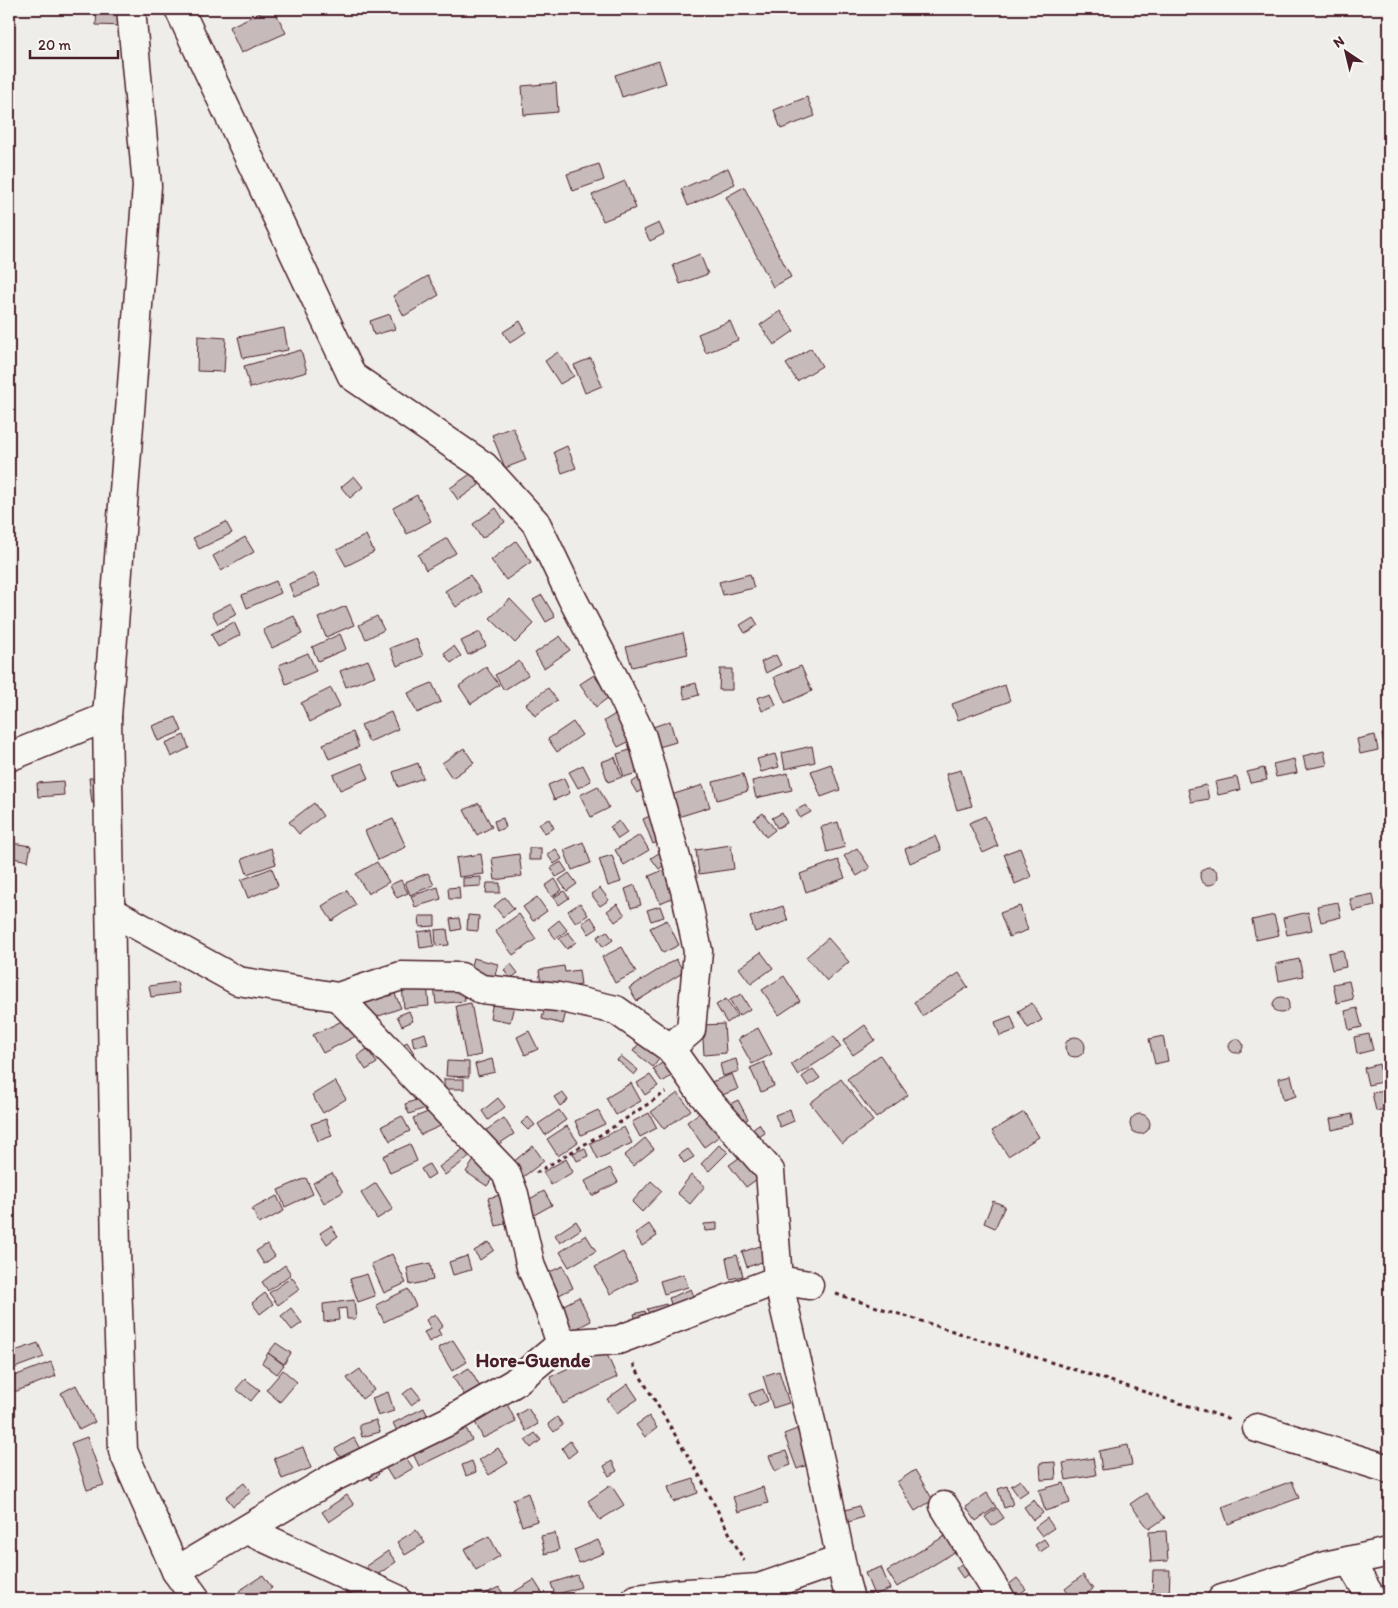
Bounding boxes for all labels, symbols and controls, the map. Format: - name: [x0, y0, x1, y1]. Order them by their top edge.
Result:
- scale bar: [30, 28, 118, 60]
- north arrow: [1320, 28, 1370, 78]
- text: N: [1330, 32, 1348, 51]
- text: 20 m: [38, 36, 72, 54]
- district label: Hore-Guende: [475, 1348, 591, 1372]

